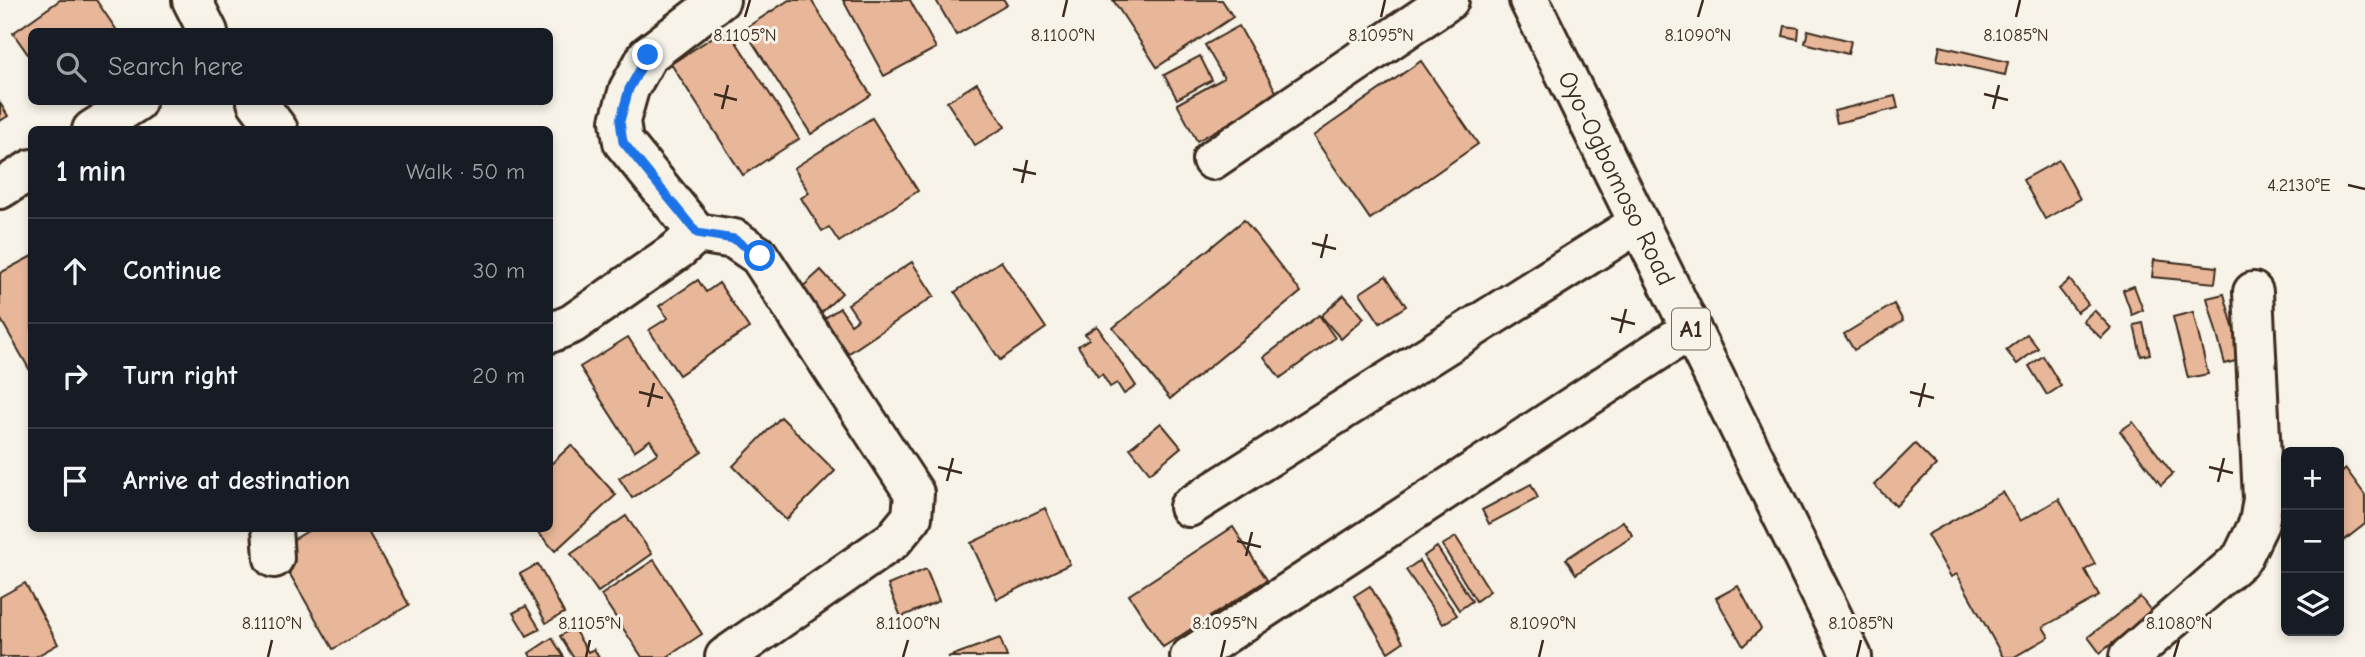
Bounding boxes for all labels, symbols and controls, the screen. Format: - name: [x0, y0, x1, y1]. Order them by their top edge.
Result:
- text: 8.1105°N: [713, 25, 777, 46]
- text: 8.1100°N: [1031, 25, 1095, 46]
- text: 8.1095°N: [1348, 25, 1414, 46]
- text: 8.1090°N: [1665, 25, 1731, 46]
- text: 8.1085°N: [1983, 25, 2049, 46]
- search box: [28, 28, 553, 105]
- route end: [632, 39, 663, 70]
- icon: search: [52, 48, 90, 86]
- text: Search here: [108, 52, 243, 82]
- street label: Oyo-Ogbomoso Road: [1551, 66, 1681, 290]
- text: 1 min: [56, 154, 126, 189]
- text: Walk · 50 m: [406, 158, 525, 185]
- text: 4.2130°E: [2267, 175, 2331, 196]
- route start: [744, 240, 775, 271]
- icon: ahead: [56, 252, 94, 290]
- text: Continue: [123, 256, 221, 286]
- text: 30 m: [473, 257, 525, 284]
- road number: A1: [1672, 308, 1710, 350]
- icon: right: [56, 357, 94, 395]
- text: Turn right: [123, 361, 237, 391]
- text: 20 m: [472, 362, 525, 389]
- map controls: [2281, 447, 2344, 636]
- button: +: [2281, 447, 2344, 510]
- icon: arrive: [56, 462, 94, 500]
- text: Arrive at destination: [123, 466, 350, 496]
- button: −: [2281, 510, 2344, 573]
- button: layers: [2281, 573, 2344, 636]
- text: 8.1110°N: [242, 613, 302, 634]
- text: 8.1105°N: [558, 613, 622, 634]
- text: 8.1100°N: [876, 613, 940, 634]
- text: 8.1095°N: [1192, 613, 1258, 634]
- text: 8.1090°N: [1510, 613, 1576, 634]
- text: 8.1085°N: [1828, 613, 1894, 634]
- text: 8.1080°N: [2146, 613, 2212, 634]

